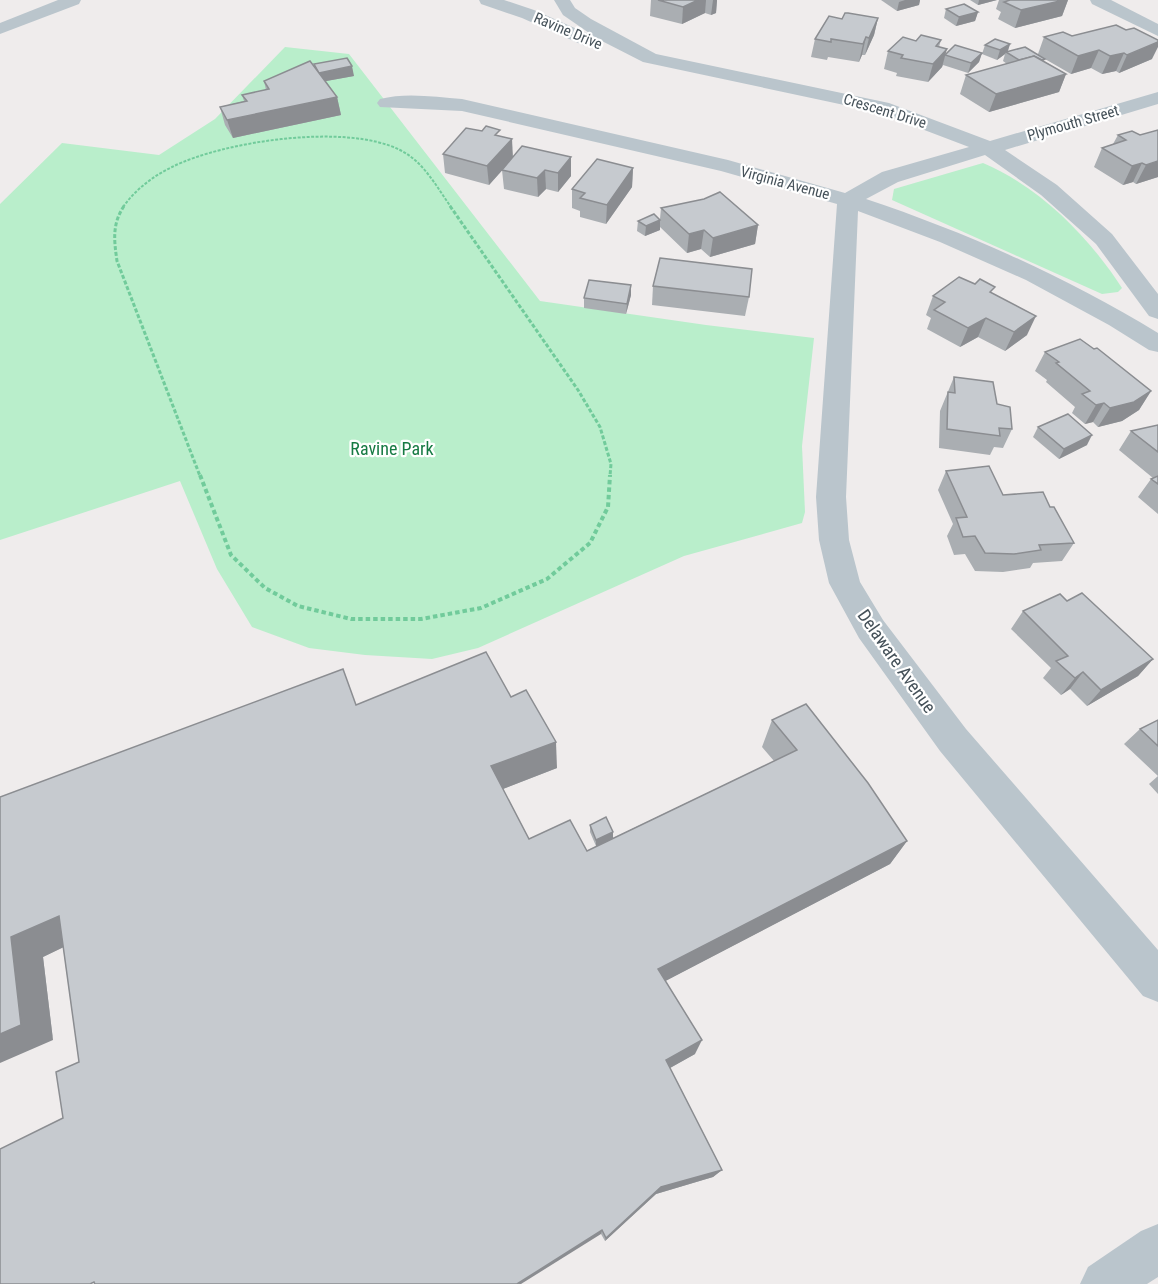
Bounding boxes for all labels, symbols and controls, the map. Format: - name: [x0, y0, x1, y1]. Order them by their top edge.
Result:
- street label: Ravine Drive: [531, 9, 605, 53]
- street label: Crescent Drive: [841, 90, 929, 132]
- street label: Plymouth Street: [1025, 101, 1121, 145]
- street label: Virginia Avenue: [738, 162, 832, 204]
- park label: Ravine Park: [350, 438, 434, 459]
- street label: Delaware Avenue: [854, 605, 940, 717]

